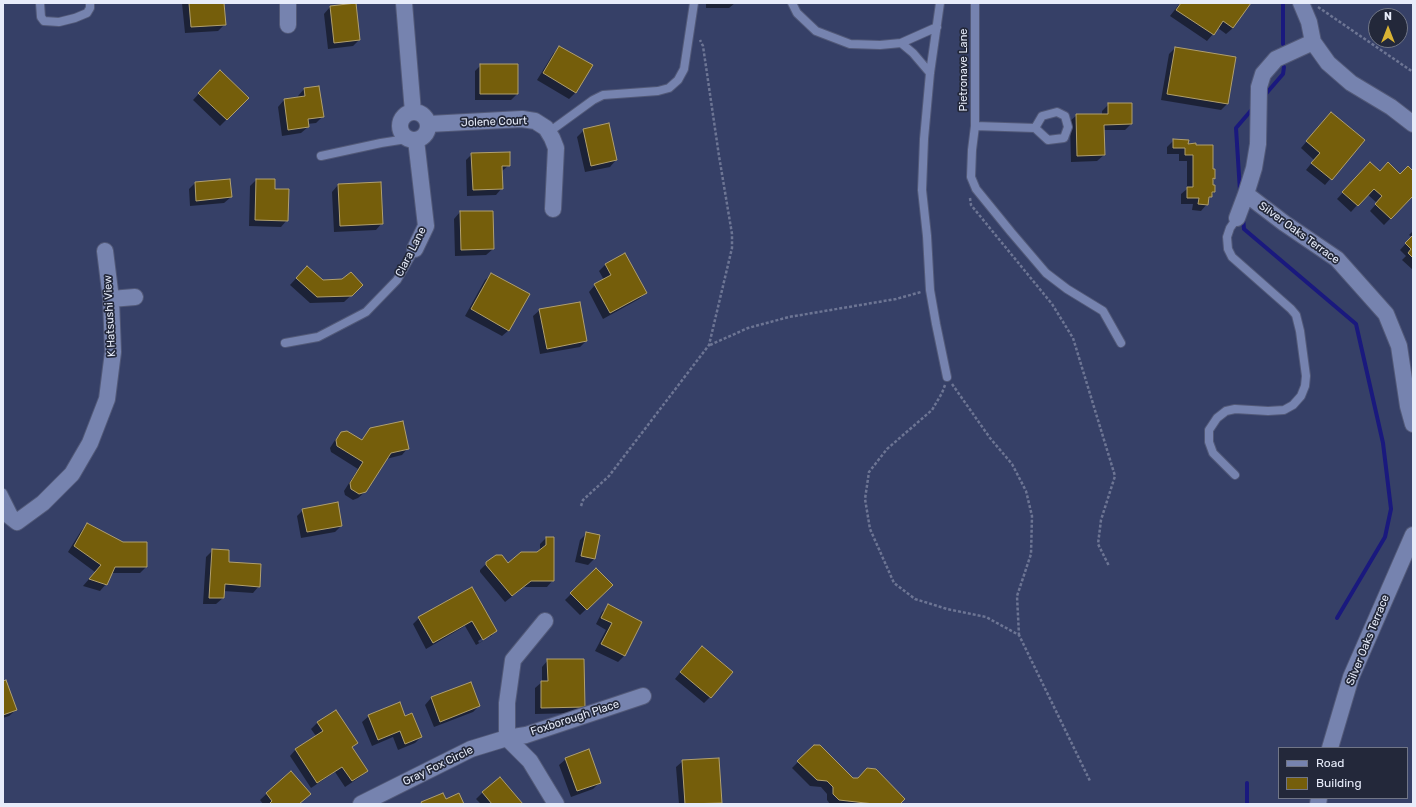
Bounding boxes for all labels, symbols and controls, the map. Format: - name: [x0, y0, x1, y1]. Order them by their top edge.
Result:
- north arrow: [1368, 8, 1408, 48]
- text: N: [1384, 10, 1392, 23]
- street label: Pietronave Lane: [957, 29, 971, 111]
- street label: Jolene Court: [461, 114, 527, 130]
- street label: Silver Oaks Terrace: [1256, 199, 1342, 267]
- street label: Clara Lane: [393, 225, 429, 279]
- street label: K Hatsushi View: [101, 275, 119, 357]
- street label: Silver Oaks Terrace: [1344, 593, 1392, 687]
- street label: Foxborough Place: [529, 697, 621, 739]
- street label: Gray Fox Circle: [401, 743, 475, 789]
- legend: [1278, 747, 1408, 799]
- text: Road: [1316, 756, 1344, 770]
- text: Building: [1316, 776, 1362, 790]

